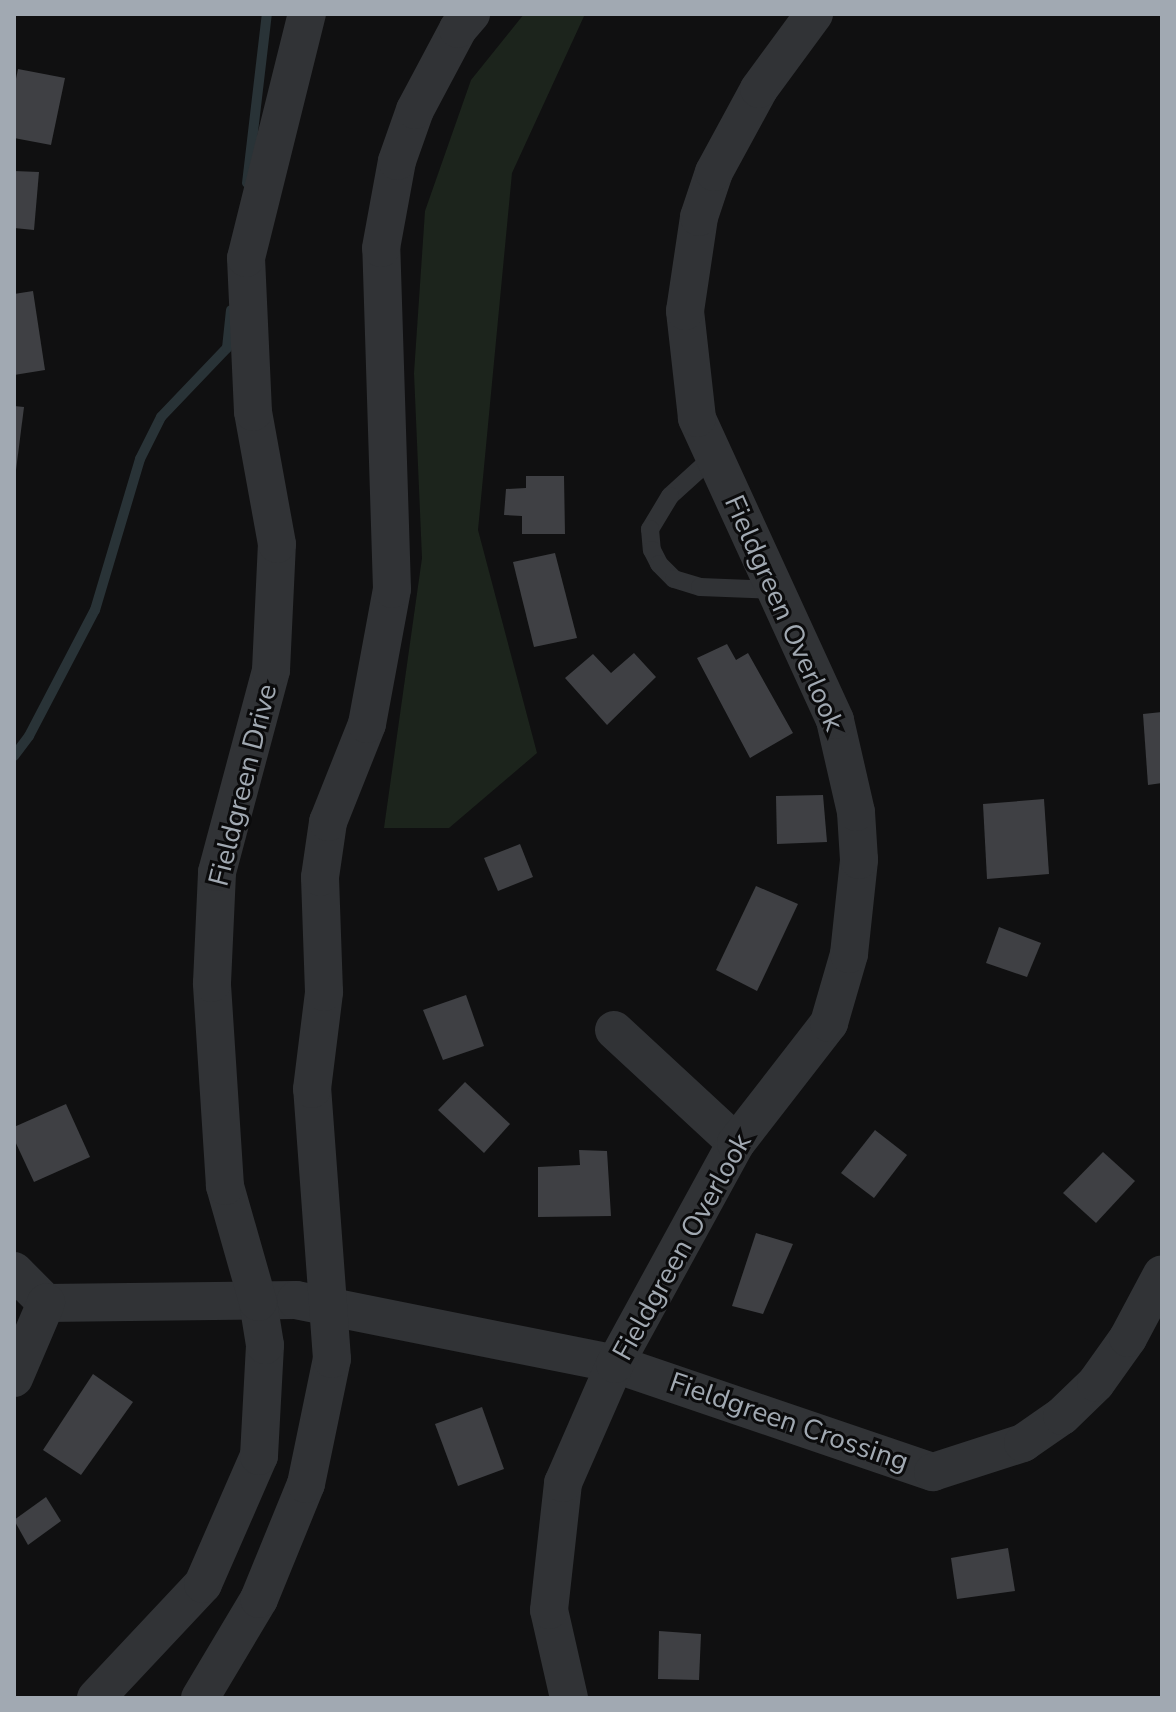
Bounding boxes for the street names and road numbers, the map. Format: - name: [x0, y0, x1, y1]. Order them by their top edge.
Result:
- street label: Fieldgreen Overlook: [717, 490, 851, 736]
- street label: Fieldgreen Drive: [202, 681, 284, 889]
- street label: Fieldgreen Overlook: [606, 1128, 758, 1366]
- street label: Fieldgreen Crossing: [665, 1365, 913, 1479]

